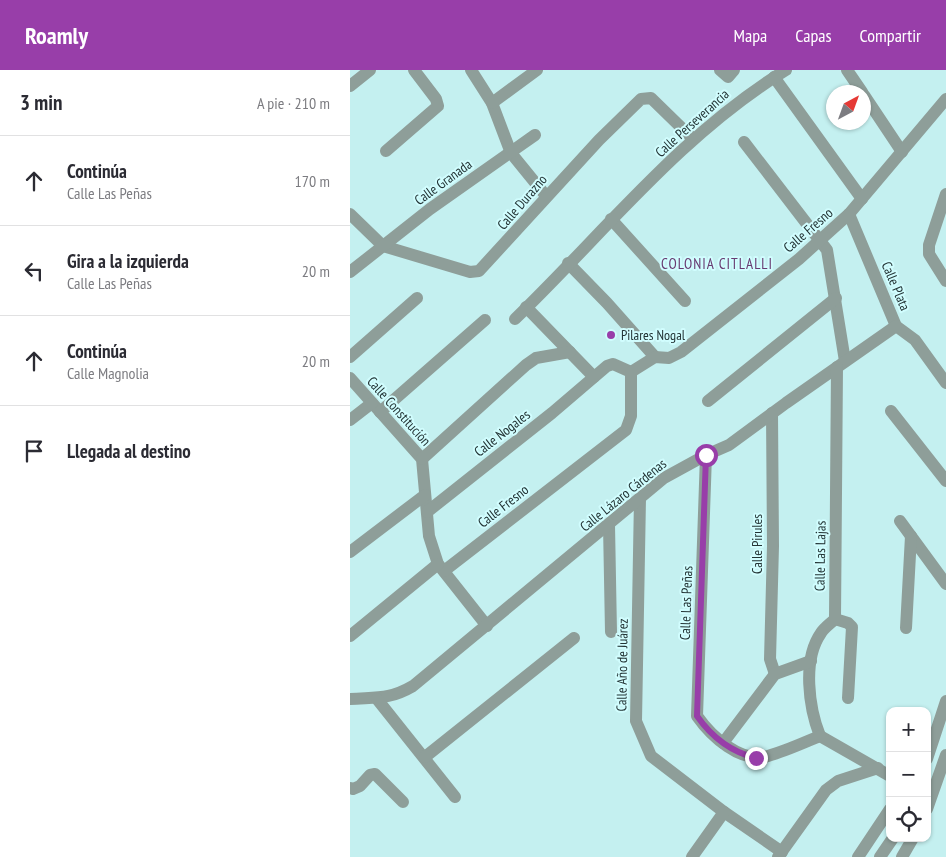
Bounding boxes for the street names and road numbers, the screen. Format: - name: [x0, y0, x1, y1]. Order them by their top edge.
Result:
- street label: Calle Perseverancia: [651, 85, 733, 161]
- street label: Calle Granada: [411, 155, 475, 209]
- street label: Calle Durazno: [493, 171, 551, 233]
- street label: Calle Fresno: [780, 204, 836, 256]
- street label: Calle Plata: [878, 259, 914, 313]
- street label: Calle Constitución: [363, 373, 435, 449]
- street label: Calle Nogales: [470, 405, 534, 460]
- street label: Calle Lázaro Cárdenas: [576, 454, 670, 535]
- street label: Calle Fresno: [474, 481, 532, 531]
- street label: Calle Pirules: [748, 514, 766, 574]
- street label: Calle Las Lajas: [810, 520, 830, 591]
- street label: Calle Las Peñas: [676, 565, 696, 640]
- street label: Calle Año de Juárez: [612, 618, 632, 712]

